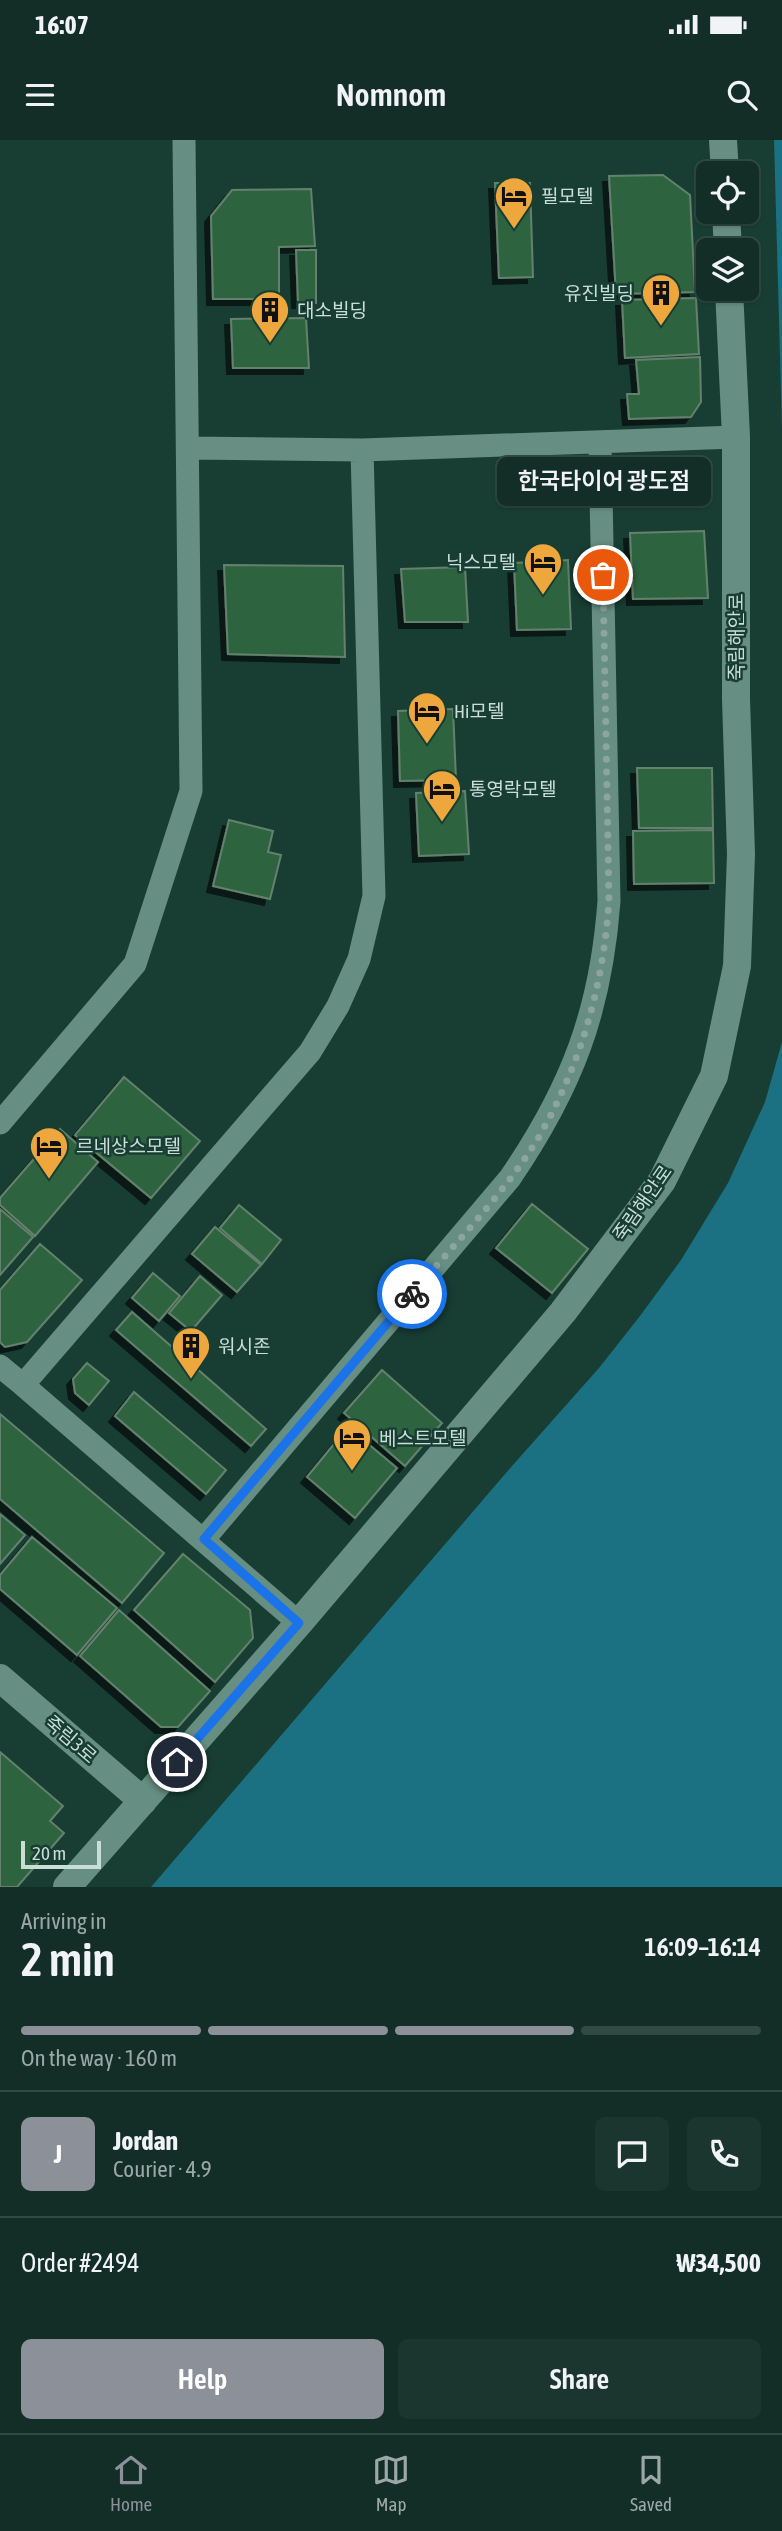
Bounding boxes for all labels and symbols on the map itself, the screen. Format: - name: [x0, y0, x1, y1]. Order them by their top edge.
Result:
- hotel icon: 필모텔: [493, 175, 535, 230]
- place label: 필모텔: [541, 185, 593, 207]
- building icon: 유진빌딩: [640, 272, 682, 327]
- place label: 유진빌딩: [564, 282, 634, 304]
- building icon: 대소빌딩: [249, 289, 291, 344]
- place label: 대소빌딩: [297, 299, 367, 321]
- callout: 한국타이어 광도점: [496, 456, 710, 505]
- hotel icon: 닉스모텔: [522, 541, 564, 596]
- pin: [573, 545, 633, 605]
- place label: 닉스모텔: [446, 551, 516, 573]
- street label: 죽림해안로: [725, 593, 747, 681]
- hotel icon: Hi모텔: [406, 690, 448, 745]
- place label: Hi모텔: [454, 700, 504, 722]
- hotel icon: 통영락모텔: [421, 768, 463, 823]
- place label: 통영락모텔: [469, 778, 556, 800]
- hotel icon: 르네상스모텔: [28, 1125, 70, 1180]
- place label: 르네상스모텔: [76, 1135, 181, 1157]
- street label: 죽림해안로: [608, 1161, 676, 1245]
- courier: [377, 1259, 447, 1329]
- building icon: 워시존: [170, 1325, 212, 1380]
- place label: 워시존: [218, 1335, 270, 1357]
- hotel icon: 베스트모텔: [331, 1417, 373, 1472]
- place label: 베스트모텔: [379, 1427, 466, 1449]
- street label: 죽림3로: [41, 1711, 101, 1767]
- pin: [147, 1732, 207, 1792]
- scale bar: [21, 1838, 102, 1870]

